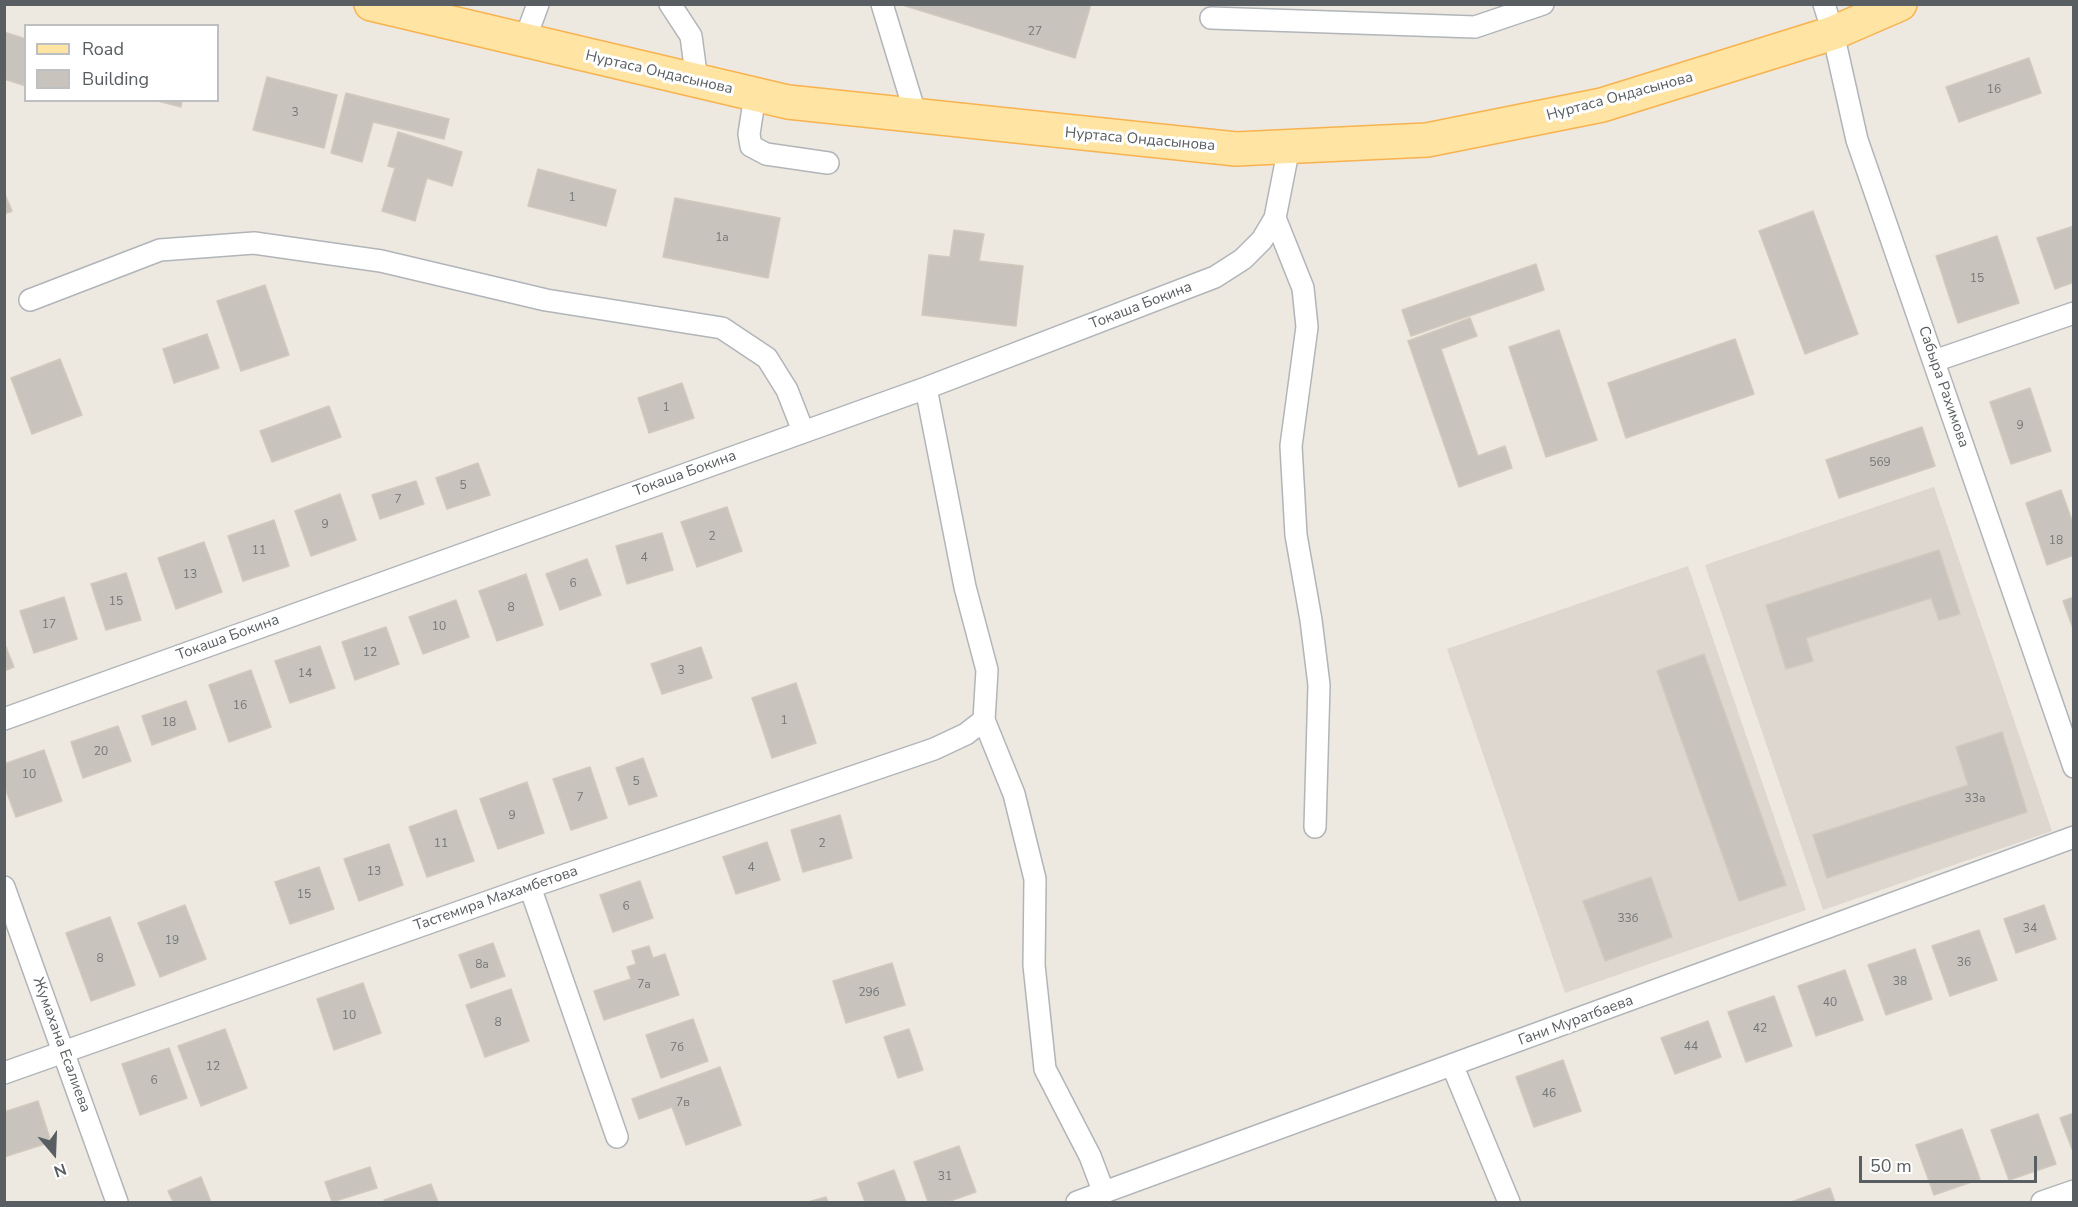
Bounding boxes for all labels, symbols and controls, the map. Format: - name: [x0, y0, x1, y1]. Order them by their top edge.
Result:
- legend: [24, 24, 219, 102]
- house number: 27: [1028, 25, 1042, 39]
- text: Road: [82, 37, 124, 61]
- street label: Нуртаса Ондасынова: [583, 47, 735, 99]
- text: Building: [82, 67, 149, 91]
- street label: Нуртаса Ондасынова: [1545, 69, 1695, 125]
- house number: 16: [1987, 83, 2001, 97]
- house number: 3: [291, 106, 299, 120]
- street label: Нуртаса Ондасынова: [1064, 124, 1216, 156]
- house number: 1: [568, 191, 576, 205]
- house number: 1а: [715, 231, 729, 245]
- house number: 15: [1970, 272, 1984, 286]
- street label: Токаша Бокина: [1087, 278, 1195, 334]
- street label: Сабыра Рахимова: [1914, 324, 1972, 450]
- house number: 1: [662, 401, 670, 415]
- house number: 9: [2016, 419, 2024, 433]
- street label: Токаша Бокина: [631, 447, 739, 501]
- house number: 569: [1869, 456, 1891, 470]
- house number: 5: [459, 479, 467, 493]
- house number: 7: [394, 493, 402, 507]
- house number: 9: [321, 518, 329, 532]
- house number: 2: [708, 530, 716, 544]
- house number: 18: [2049, 534, 2063, 548]
- house number: 11: [252, 544, 266, 558]
- house number: 4: [640, 551, 648, 565]
- house number: 13: [183, 568, 197, 582]
- house number: 6: [569, 577, 577, 591]
- house number: 15: [109, 595, 123, 609]
- house number: 8: [507, 601, 515, 615]
- street label: Токаша Бокина: [174, 611, 282, 665]
- house number: 17: [42, 618, 56, 632]
- house number: 10: [432, 620, 446, 634]
- house number: 12: [363, 646, 377, 660]
- house number: 3: [677, 664, 685, 678]
- house number: 14: [298, 667, 312, 681]
- house number: 16: [233, 699, 247, 713]
- house number: 1: [780, 714, 788, 728]
- house number: 18: [162, 716, 176, 730]
- house number: 20: [94, 745, 108, 759]
- house number: 10: [22, 768, 36, 782]
- house number: 5: [632, 775, 640, 789]
- house number: 7: [576, 791, 584, 805]
- house number: 33а: [1965, 792, 1985, 806]
- house number: 9: [508, 809, 516, 823]
- house number: 11: [434, 837, 448, 851]
- house number: 2: [818, 837, 826, 851]
- house number: 4: [747, 861, 755, 875]
- street label: Тастемира Махамбетова: [412, 862, 580, 936]
- house number: 13: [367, 865, 381, 879]
- house number: 15: [297, 888, 311, 902]
- house number: 6: [622, 900, 630, 914]
- house number: 33б: [1617, 912, 1639, 926]
- house number: 34: [2023, 922, 2037, 936]
- house number: 19: [165, 934, 179, 948]
- house number: 8: [96, 952, 104, 966]
- house number: 36: [1957, 956, 1971, 970]
- house number: 8а: [475, 958, 489, 972]
- street label: Жумахана Есалиева: [28, 975, 94, 1115]
- house number: 38: [1893, 975, 1907, 989]
- house number: 7а: [637, 978, 651, 992]
- house number: 29б: [858, 986, 880, 1000]
- street label: Гани Муратбаева: [1516, 992, 1636, 1050]
- house number: 40: [1823, 996, 1837, 1010]
- house number: 10: [342, 1009, 356, 1023]
- house number: 8: [494, 1016, 502, 1030]
- house number: 42: [1753, 1022, 1767, 1036]
- house number: 44: [1684, 1040, 1698, 1054]
- house number: 7б: [670, 1041, 684, 1055]
- house number: 12: [206, 1060, 220, 1074]
- house number: 6: [150, 1074, 158, 1088]
- house number: 46: [1542, 1087, 1556, 1101]
- house number: 7в: [676, 1096, 690, 1110]
- north arrow: [24, 1123, 84, 1183]
- scale bar: [1862, 1144, 2040, 1182]
- text: 50 m: [1870, 1154, 1912, 1178]
- text: N: [51, 1158, 69, 1182]
- house number: 31: [938, 1170, 952, 1184]

